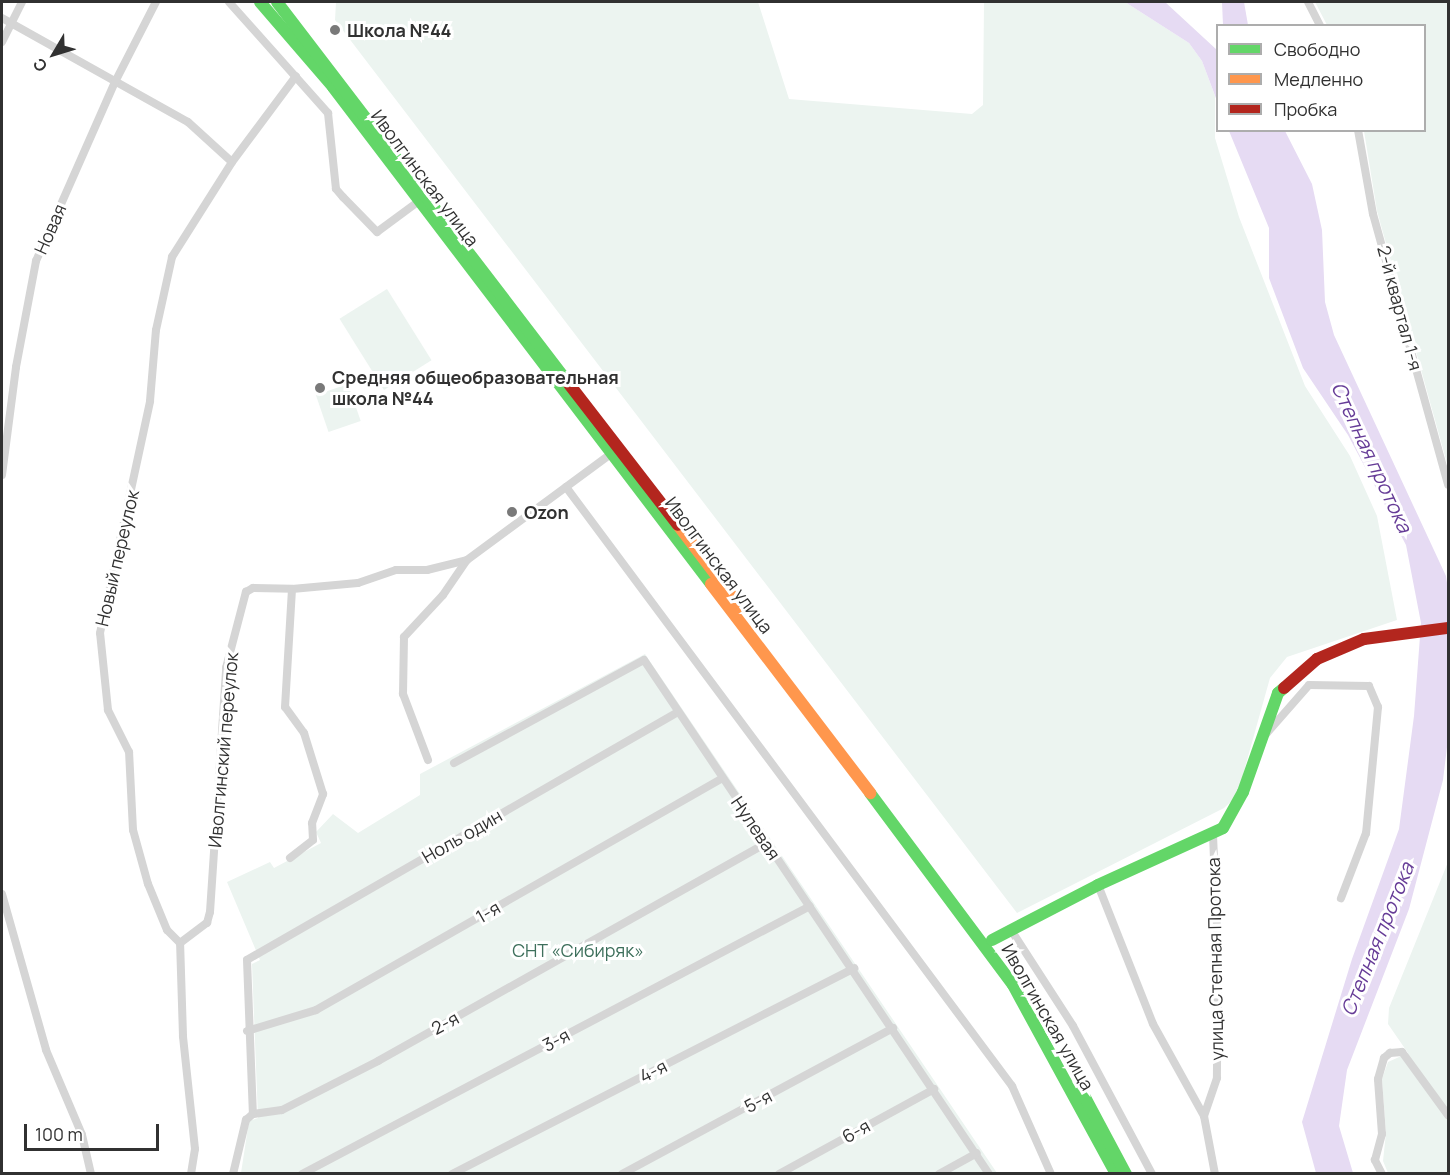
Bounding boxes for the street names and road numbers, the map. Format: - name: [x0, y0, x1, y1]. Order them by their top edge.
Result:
- street label: Иволгинская улица: [367, 105, 483, 251]
- street label: Новая: [29, 201, 71, 257]
- street label: 2-й квартал 1-я: [1373, 243, 1427, 373]
- street label: Новый переулок: [91, 488, 143, 628]
- street label: Иволгинская улица: [661, 492, 777, 638]
- street label: Иволгинский переулок: [204, 651, 242, 849]
- street label: Нулевая: [727, 792, 785, 864]
- street label: Ноль один: [418, 804, 506, 868]
- street label: улица Степная Протока: [1202, 857, 1228, 1061]
- street label: 1-я: [472, 897, 504, 927]
- street label: Иволгинская улица: [997, 940, 1099, 1094]
- street label: 2-я: [428, 1007, 462, 1039]
- street label: 3-я: [539, 1024, 573, 1056]
- street label: 4-я: [636, 1055, 670, 1087]
- street label: 5-я: [741, 1085, 775, 1117]
- street label: 6-я: [838, 1115, 874, 1147]

